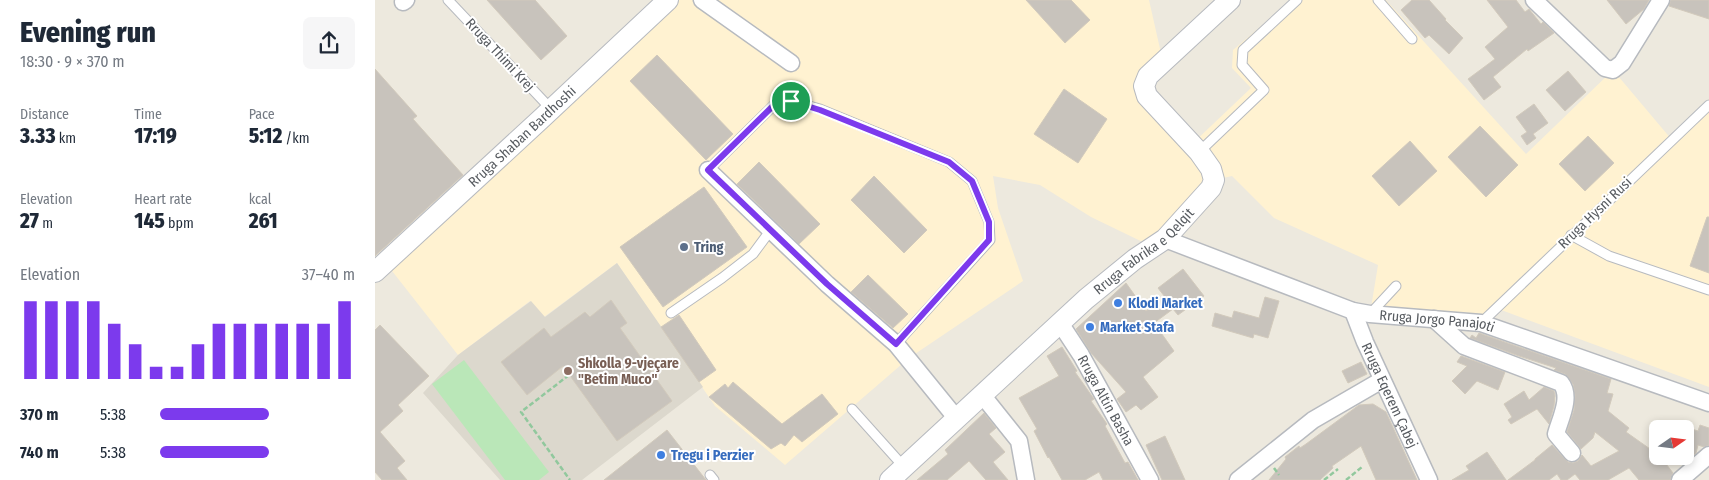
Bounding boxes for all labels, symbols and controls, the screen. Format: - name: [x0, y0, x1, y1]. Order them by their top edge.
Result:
- street label: Rruga Thimi Krej: [462, 15, 538, 95]
- text: Evening run: [20, 16, 156, 49]
- button: share: [303, 17, 355, 69]
- text: 18:30 · 9 × 370 m: [20, 52, 125, 71]
- pin: [770, 80, 812, 122]
- street label: Rruga Shaban Bardhoshi: [465, 82, 579, 190]
- icon: arrive: [777, 87, 805, 115]
- text: Distance: [20, 106, 69, 123]
- text: Time: [134, 106, 162, 123]
- text: Pace: [249, 106, 275, 123]
- text: 3.33: [20, 123, 55, 149]
- text: 17:19: [134, 123, 177, 149]
- text: 5:12: [249, 123, 282, 149]
- text: km: [55, 130, 76, 147]
- text: /km: [282, 130, 309, 147]
- street label: Rruga Hysni Rusi: [1555, 174, 1635, 252]
- text: Elevation: [20, 191, 73, 208]
- text: Heart rate: [134, 191, 192, 208]
- text: kcal: [249, 191, 271, 208]
- street label: Rruga Fabrika e Qelqit: [1090, 204, 1198, 298]
- text: 27: [20, 208, 39, 234]
- text: 145: [134, 208, 165, 234]
- text: 261: [249, 208, 278, 234]
- text: m: [39, 215, 53, 232]
- text: bpm: [165, 215, 194, 232]
- place label: Tring: [694, 239, 724, 256]
- marker: Tring: [678, 241, 690, 253]
- text: Elevation: [20, 265, 80, 284]
- text: 37–40 m: [302, 265, 355, 284]
- place label: Klodi Market: [1128, 295, 1204, 312]
- marker: Klodi Market: [1112, 297, 1124, 309]
- street label: Rruga Jorgo Panajoti: [1379, 306, 1497, 336]
- place label: Market Stafa: [1100, 319, 1174, 336]
- marker: Market Stafa: [1084, 321, 1096, 333]
- street label: Rruga Eqerem Çabej: [1358, 340, 1421, 451]
- street label: Rruga Altin Basha: [1074, 352, 1138, 449]
- place label: Shkolla 9-vjeçare "Betim Muco": [578, 355, 679, 388]
- marker: Shkolla 9-vjeçare "Betim Muco": [562, 365, 574, 377]
- text: 370 m: [20, 405, 58, 424]
- text: 5:38: [100, 405, 126, 424]
- north arrow: [1649, 420, 1694, 465]
- map controls: [1649, 420, 1694, 465]
- text: 740 m: [20, 443, 59, 462]
- text: 5:38: [100, 443, 126, 462]
- place label: Tregu i Perzier: [671, 447, 755, 464]
- marker: Tregu i Perzier: [655, 449, 667, 461]

